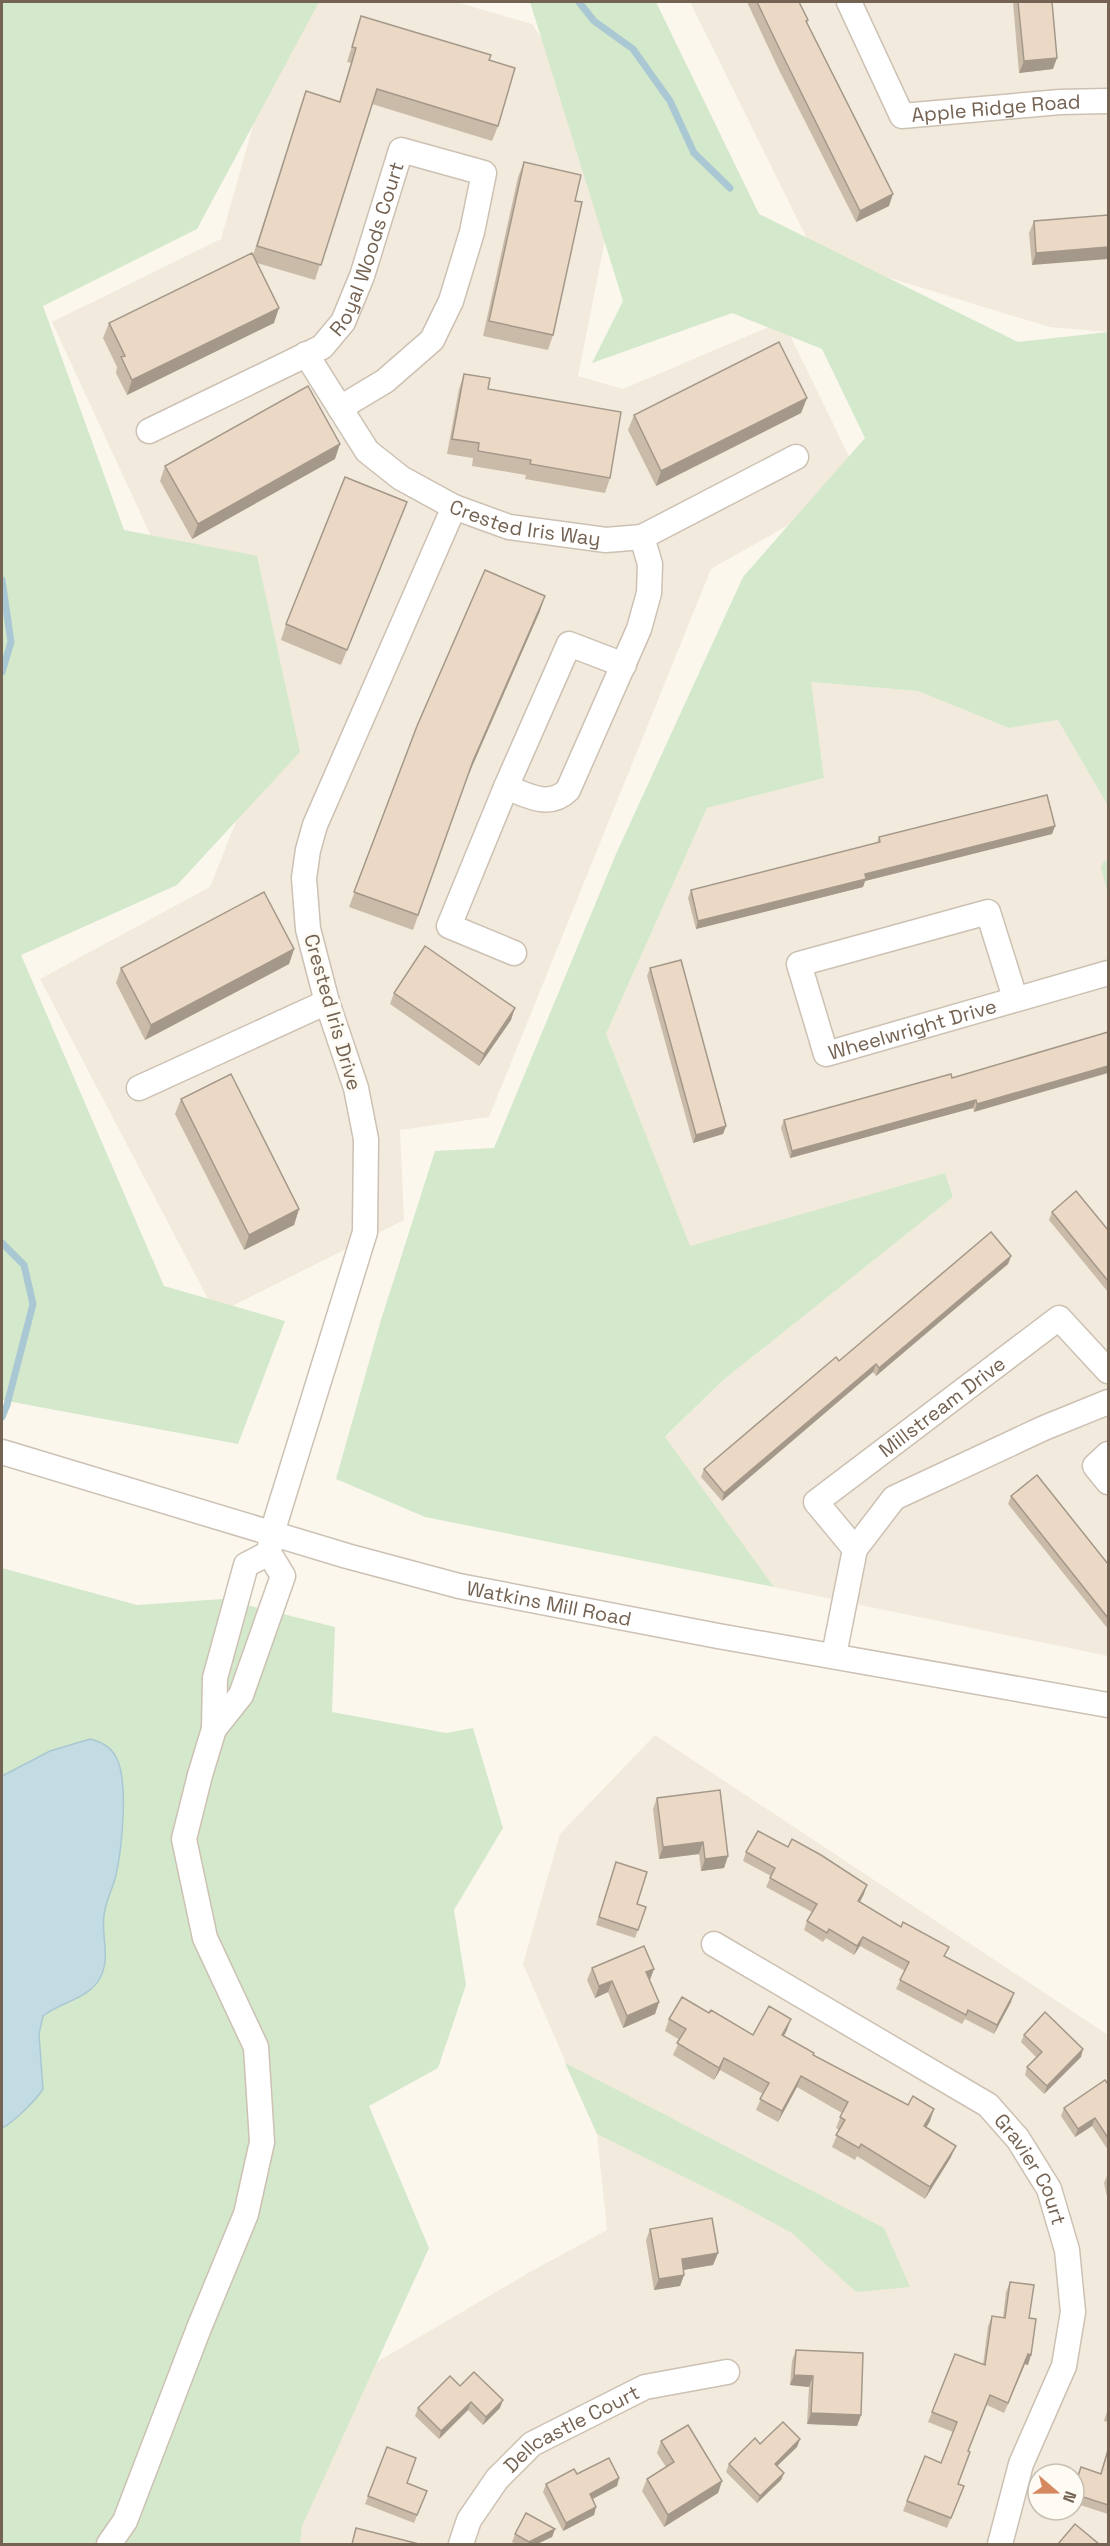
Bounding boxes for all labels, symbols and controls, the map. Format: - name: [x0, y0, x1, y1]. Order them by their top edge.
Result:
- street label: Apple Ridge Road: [910, 89, 1081, 128]
- street label: Royal Woods Court: [324, 158, 410, 342]
- street label: Crested Iris Way: [446, 494, 602, 552]
- street label: Crested Iris Drive: [298, 931, 368, 1093]
- street label: Wheelwright Drive: [825, 993, 1000, 1066]
- street label: Millstream Drive: [873, 1350, 1010, 1463]
- street label: Watkins Mill Road: [464, 1575, 634, 1632]
- street label: Gravier Court: [988, 2108, 1072, 2228]
- street label: Dellcastle Court: [498, 2379, 644, 2478]
- north arrow: [1026, 2462, 1086, 2522]
- text: N: [1058, 2488, 1081, 2506]

